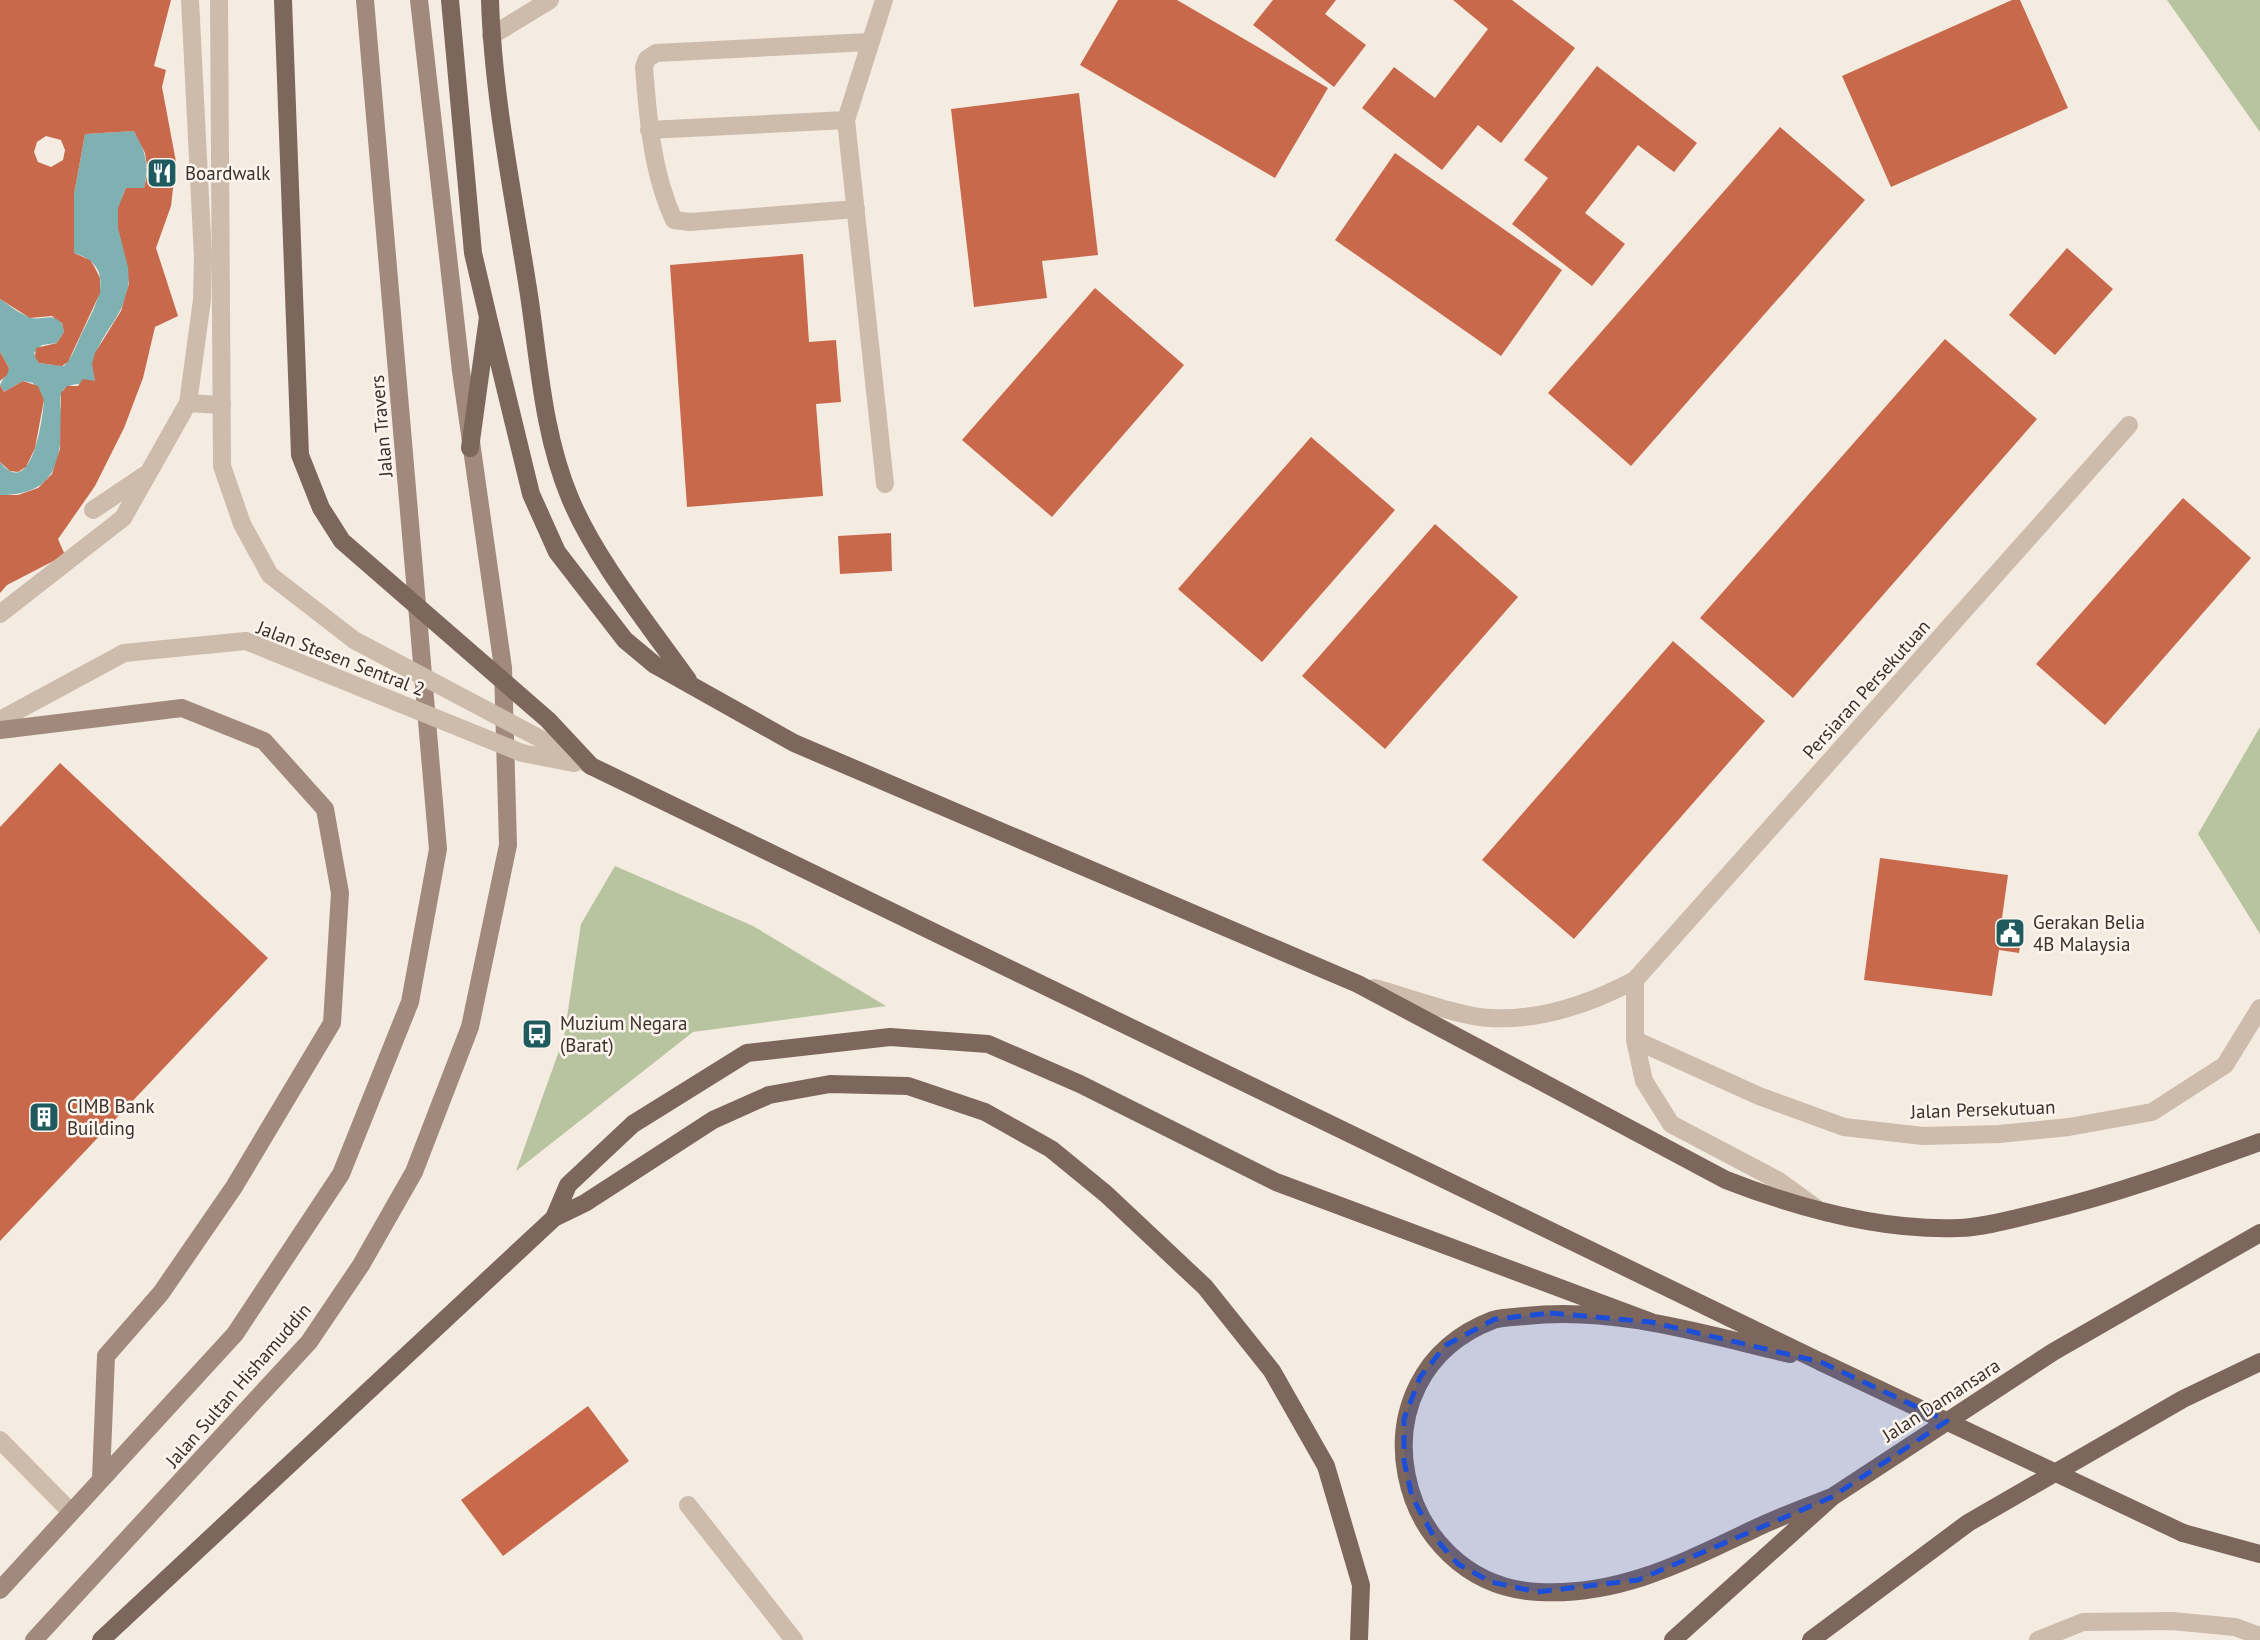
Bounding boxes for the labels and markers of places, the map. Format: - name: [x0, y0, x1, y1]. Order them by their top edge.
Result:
- restaurant icon: Boardwalk: [145, 156, 179, 190]
- place label: Boardwalk: [185, 161, 270, 185]
- place label: Gerakan Belia 4B Malaysia: [2033, 910, 2145, 956]
- public building icon: Gerakan Belia 4B Malaysia: [1993, 916, 2027, 950]
- place label: Muzium Negara (Barat): [560, 1011, 687, 1057]
- bus stop icon: Muzium Negara (Barat): [520, 1017, 554, 1051]
- place label: CIMB Bank Building: [67, 1094, 155, 1140]
- building icon: CIMB Bank Building: [27, 1100, 61, 1134]

